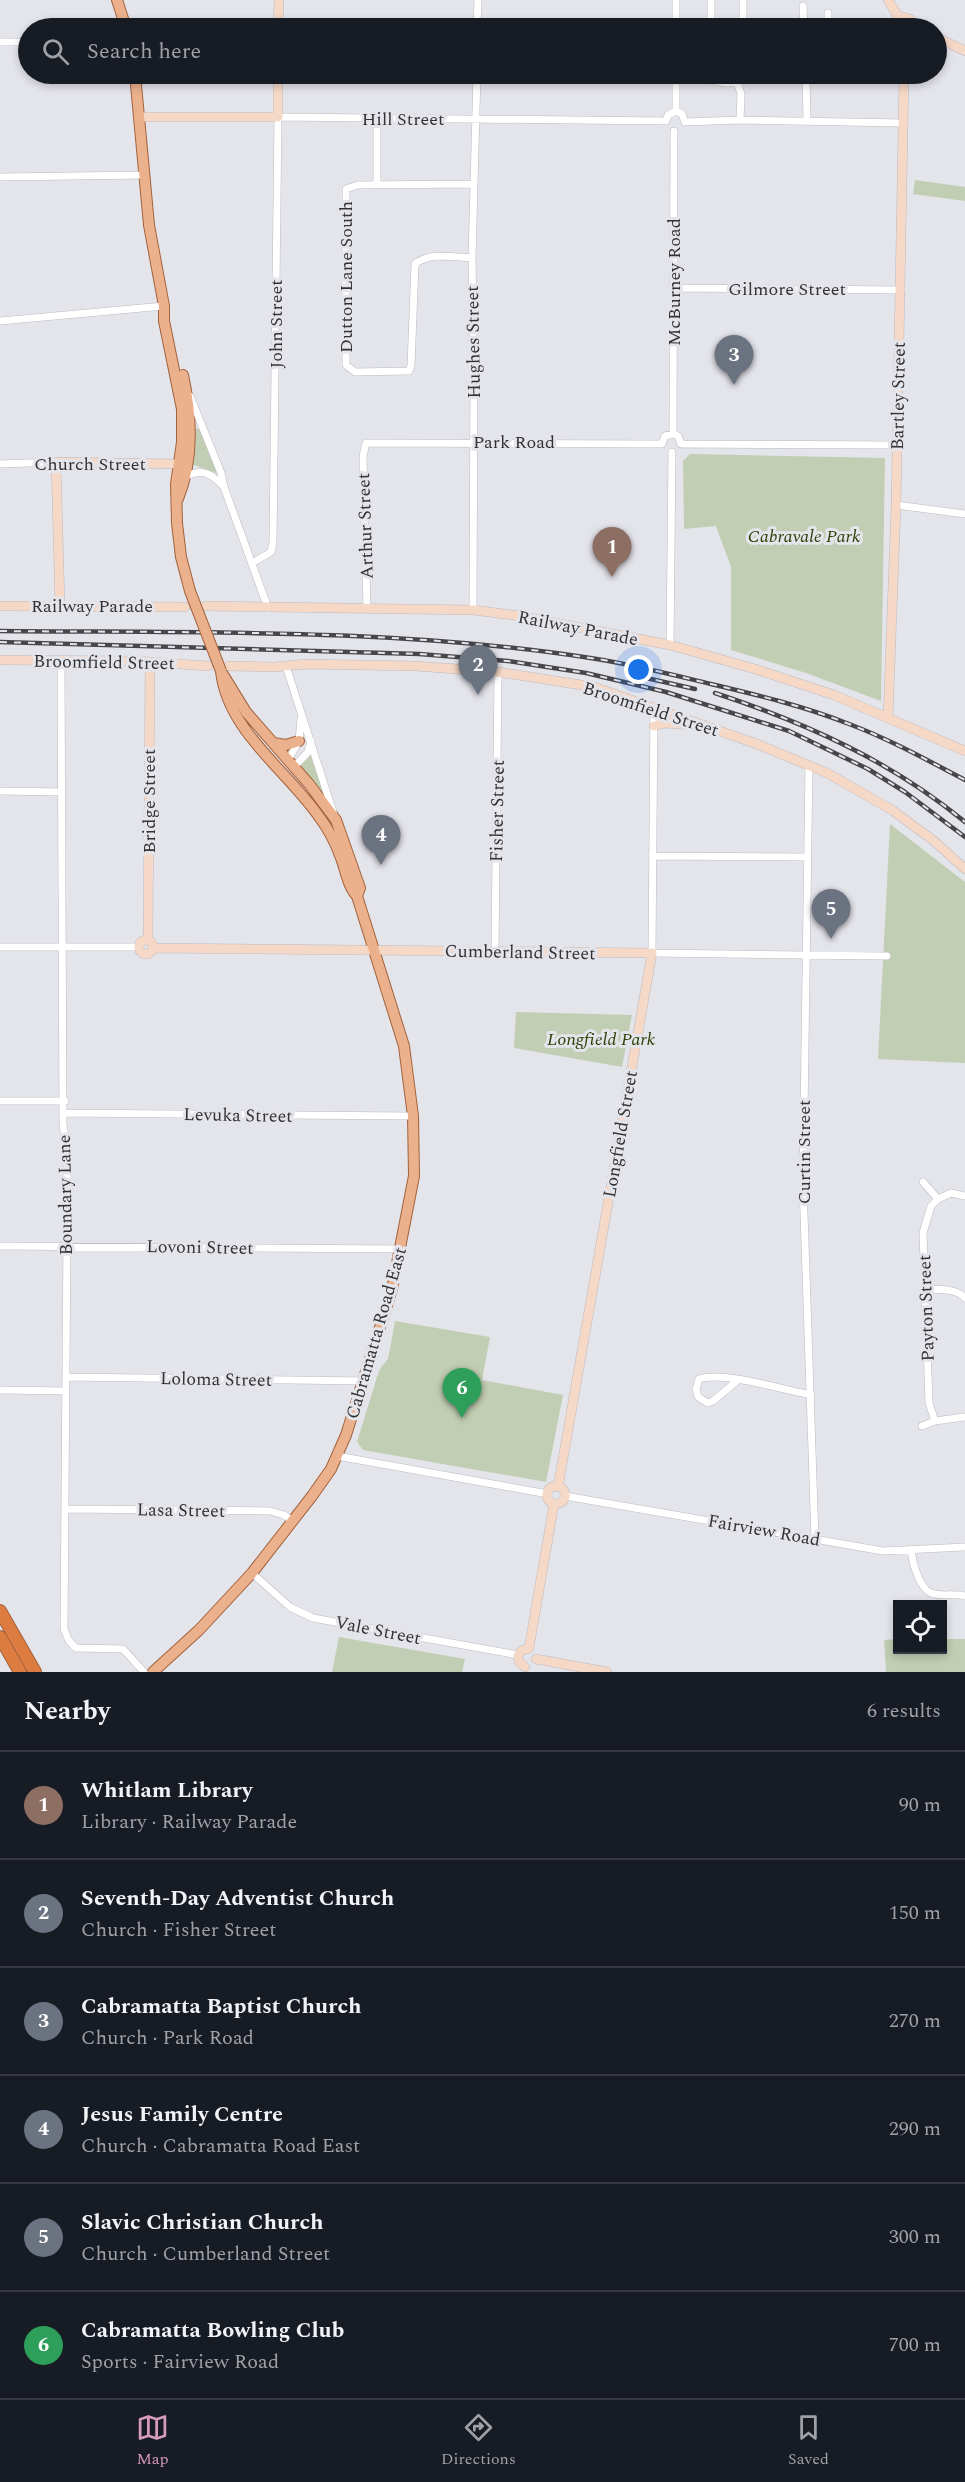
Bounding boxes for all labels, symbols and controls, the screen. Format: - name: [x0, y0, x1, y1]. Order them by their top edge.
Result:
- search box: [18, 18, 947, 84]
- icon: search: [39, 35, 72, 68]
- text: Search here: [87, 35, 201, 68]
- street label: Hill Street: [362, 106, 444, 133]
- street label: Dutton Lane South: [333, 201, 360, 353]
- street label: McBurney Road: [661, 218, 688, 346]
- street label: Gilmore Street: [728, 276, 846, 303]
- street label: John Street: [263, 279, 290, 369]
- street label: Hughes Street: [459, 285, 488, 399]
- pin: 3: [714, 336, 754, 385]
- street label: Bartley Street: [884, 342, 913, 451]
- street label: Park Road: [473, 429, 555, 456]
- street label: Church Street: [34, 451, 146, 478]
- street label: Arthur Street: [350, 472, 381, 580]
- park label: Cabravale Park: [748, 523, 861, 550]
- pin: 1: [592, 528, 632, 577]
- street label: Railway Parade: [31, 593, 153, 620]
- street label: Railway Parade: [515, 604, 640, 653]
- pin: 2: [458, 646, 498, 695]
- street label: Broomfield Street: [33, 648, 175, 677]
- your location: [624, 655, 653, 684]
- street label: Broomfield Street: [579, 675, 722, 744]
- street label: Bridge Street: [136, 749, 163, 853]
- street label: Fisher Street: [483, 760, 512, 862]
- pin: 4: [362, 816, 400, 865]
- pin: 5: [812, 890, 850, 939]
- street label: Cumberland Street: [444, 938, 596, 967]
- park label: Longfield Park: [547, 1026, 656, 1053]
- street label: Longfield Street: [596, 1068, 645, 1200]
- street label: Curtin Street: [791, 1100, 818, 1204]
- street label: Levuka Street: [183, 1101, 293, 1130]
- street label: Boundary Lane: [51, 1134, 80, 1256]
- street label: Lovoni Street: [146, 1233, 254, 1262]
- street label: Cabramatta Road East: [339, 1244, 414, 1422]
- street label: Payton Street: [911, 1254, 942, 1362]
- street label: Loloma Street: [160, 1365, 272, 1394]
- pin: 6: [442, 1368, 482, 1418]
- street label: Lasa Street: [137, 1496, 225, 1525]
- street label: Fairview Road: [705, 1507, 822, 1554]
- map controls: [893, 1600, 947, 1654]
- button: locate: [893, 1600, 947, 1654]
- street label: Vale Street: [333, 1609, 423, 1652]
- text: Nearby: [24, 1691, 110, 1731]
- text: 6 results: [867, 1696, 941, 1726]
- text: Whitlam Library: [81, 1774, 252, 1807]
- text: 1: [38, 1790, 49, 1820]
- text: 90 m: [899, 1790, 941, 1820]
- text: Library · Railway Parade: [81, 1807, 297, 1837]
- text: Seventh-Day Adventist Church: [81, 1882, 394, 1915]
- text: 2: [38, 1898, 49, 1928]
- text: 150 m: [889, 1898, 941, 1928]
- text: Church · Fisher Street: [81, 1915, 276, 1945]
- text: Cabramatta Baptist Church: [81, 1990, 362, 2023]
- text: 3: [38, 2006, 49, 2036]
- text: 270 m: [889, 2006, 941, 2036]
- text: Church · Park Road: [81, 2023, 254, 2053]
- text: Jesus Family Centre: [81, 2098, 283, 2131]
- text: 4: [38, 2114, 49, 2144]
- text: 290 m: [889, 2114, 941, 2144]
- text: Church · Cabramatta Road East: [81, 2131, 360, 2161]
- text: Slavic Christian Church: [81, 2206, 324, 2239]
- text: 5: [38, 2222, 49, 2252]
- text: 300 m: [889, 2222, 941, 2252]
- text: Church · Cumberland Street: [81, 2239, 330, 2269]
- text: Cabramatta Bowling Club: [81, 2314, 344, 2347]
- text: 6: [38, 2330, 49, 2360]
- text: 700 m: [889, 2330, 941, 2360]
- text: Sports · Fairview Road: [81, 2347, 279, 2377]
- tab: Map: [136, 2411, 169, 2471]
- tab: Directions: [441, 2411, 516, 2471]
- tab: Saved: [788, 2411, 829, 2471]

